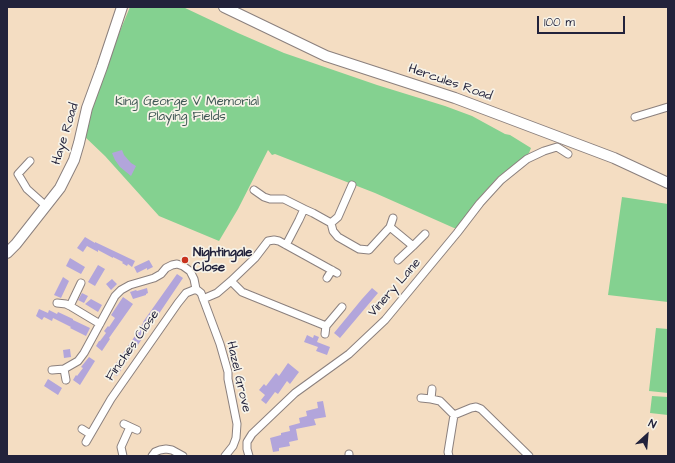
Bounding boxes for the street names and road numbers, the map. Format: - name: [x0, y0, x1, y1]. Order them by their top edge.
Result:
- street label: Hercules Road: [406, 61, 494, 105]
- street label: Haye Road: [49, 101, 83, 167]
- street label: Vinery Lane: [365, 256, 425, 320]
- street label: Finches Close: [103, 308, 163, 384]
- street label: Hazel Grove: [222, 340, 254, 414]

